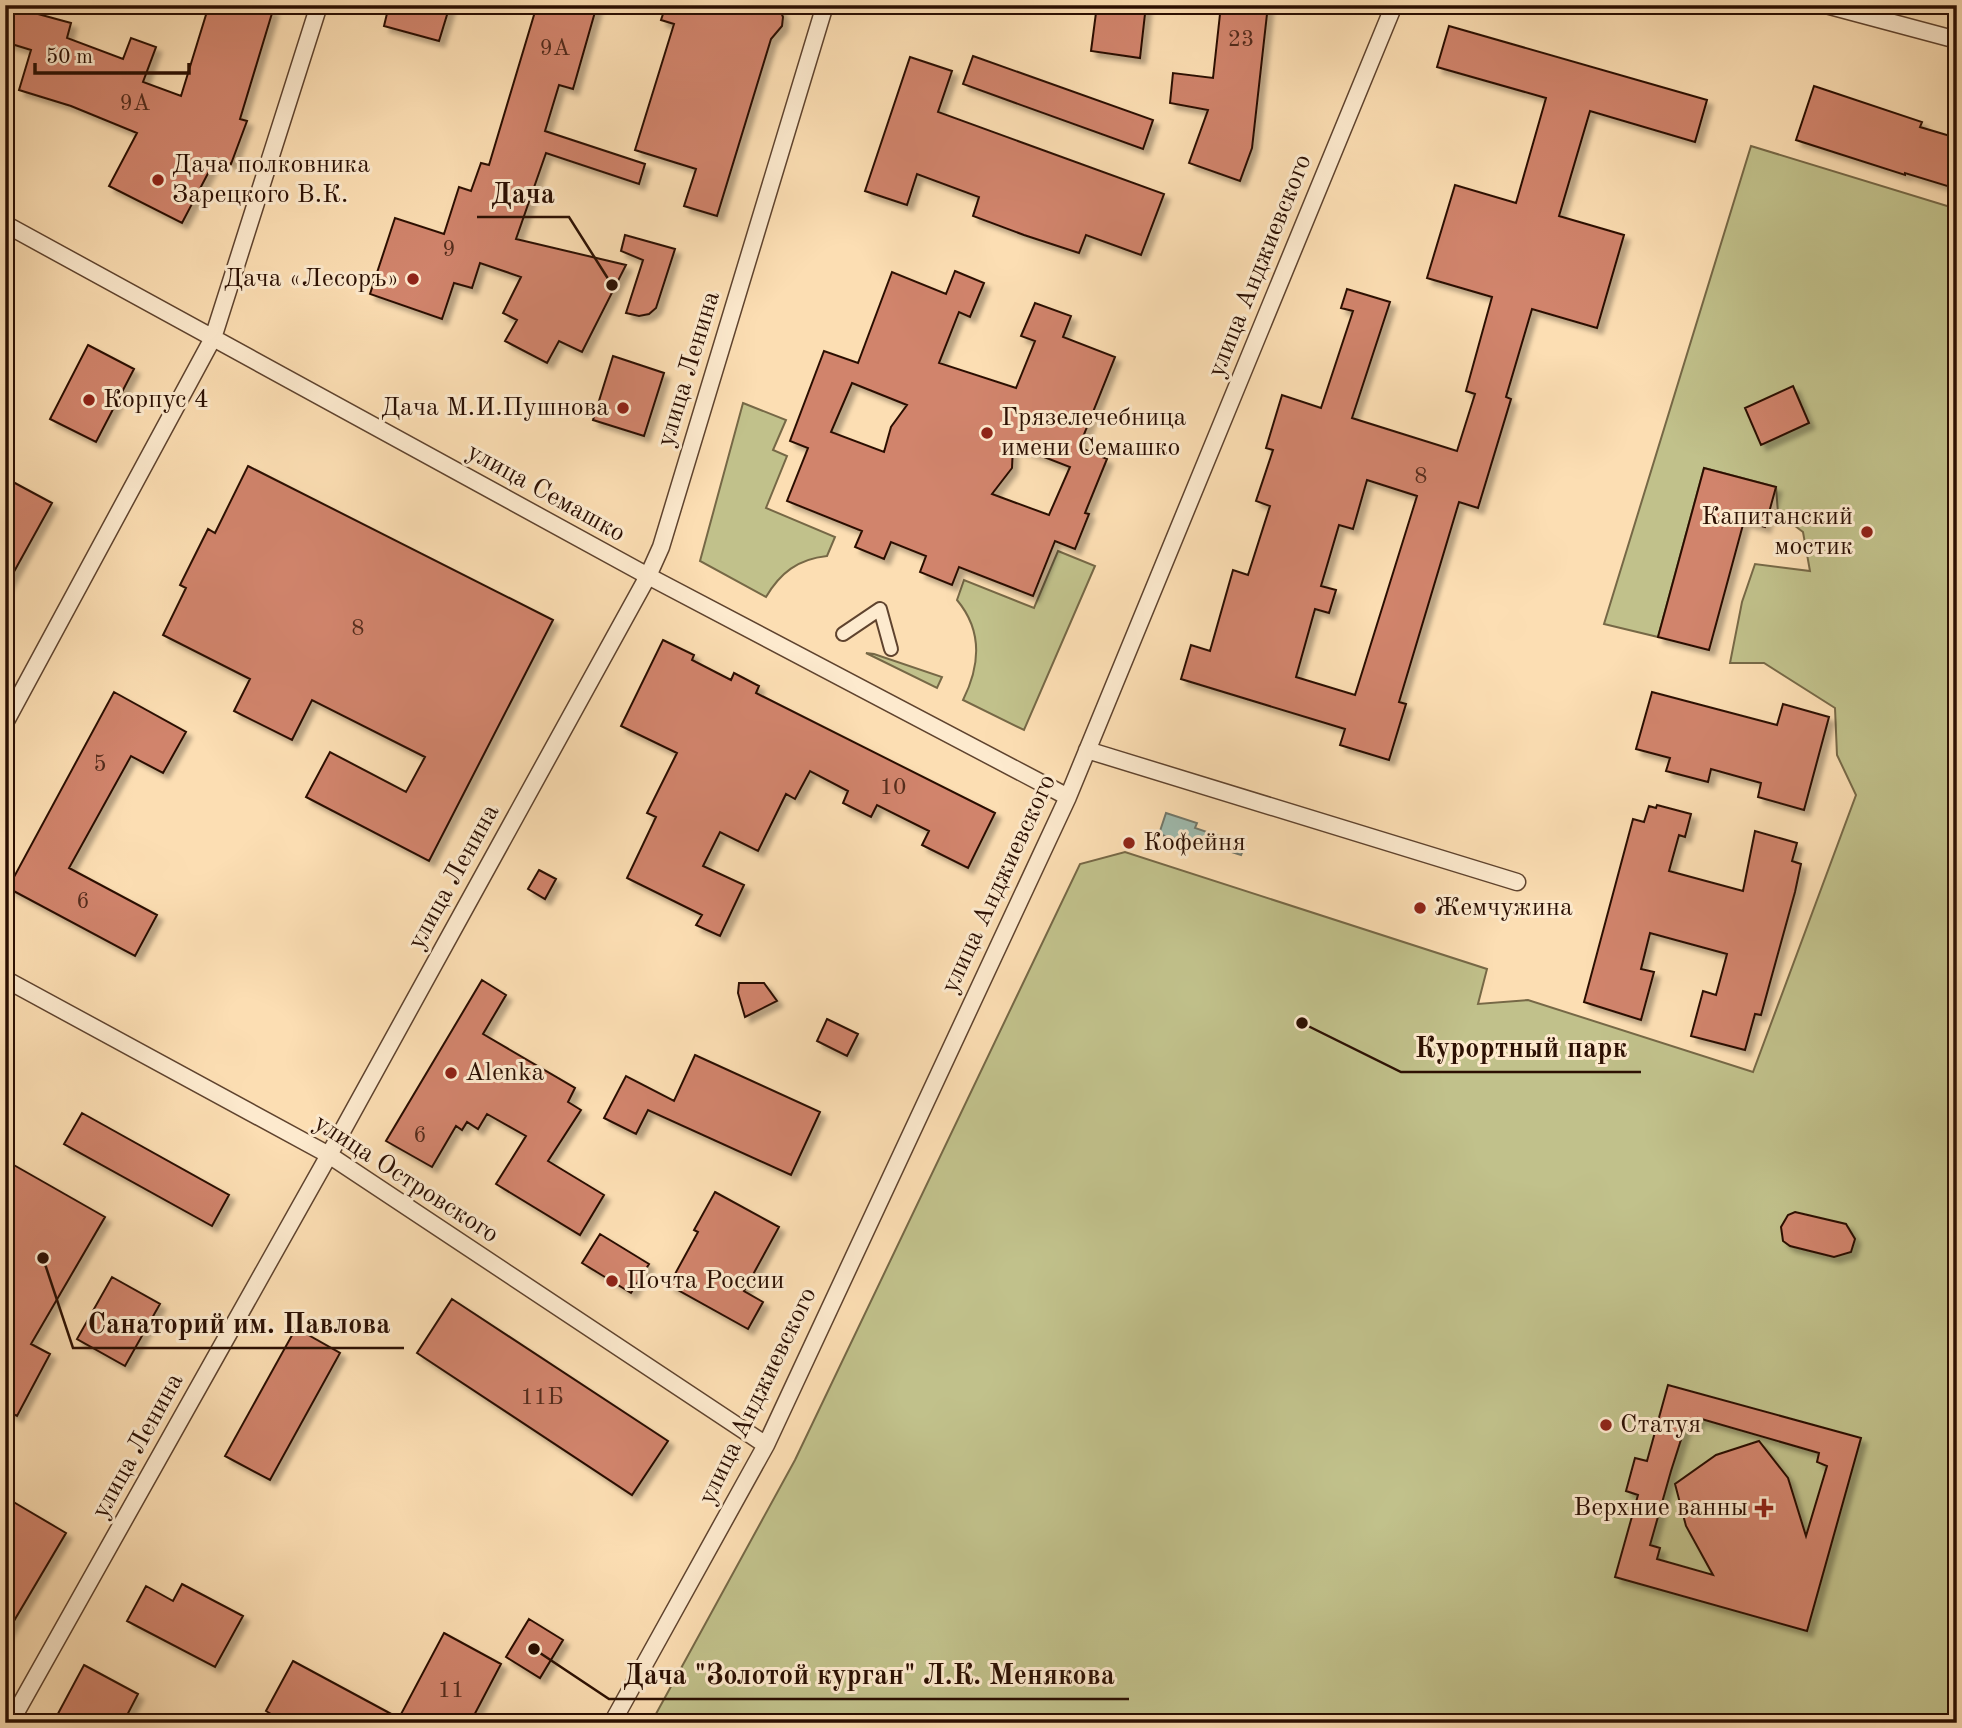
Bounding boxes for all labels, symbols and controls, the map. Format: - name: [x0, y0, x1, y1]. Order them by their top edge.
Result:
- house number: 23: [1228, 28, 1254, 51]
- scale bar: [35, 32, 189, 76]
- house number: 9А: [540, 37, 571, 60]
- text: 50 m: [46, 47, 93, 68]
- house number: 9А: [120, 92, 151, 115]
- street label: улица Анджиевского: [1203, 151, 1317, 381]
- place label: Дача полковника Зарецкого В.К.: [172, 152, 370, 208]
- callout: Дача: [477, 168, 569, 217]
- marker: Дача полковника Зарецкого В.К.: [150, 172, 166, 188]
- text: Дача: [491, 182, 555, 210]
- house number: 9: [442, 238, 456, 261]
- place label: Дача «Лесоръ»: [224, 266, 399, 292]
- marker: Дача «Лесоръ»: [405, 271, 421, 287]
- street label: улица Ленина: [653, 288, 725, 450]
- place label: Корпус 4: [103, 387, 209, 413]
- marker: Корпус 4: [81, 392, 97, 408]
- place label: Дача М.И.Пушнова: [381, 395, 609, 421]
- marker: Дача М.И.Пушнова: [615, 400, 631, 416]
- place label: Грязелечебница имени Семашко: [1001, 405, 1187, 461]
- marker: Грязелечебница имени Семашко: [979, 425, 995, 441]
- street label: улица Семашко: [462, 439, 630, 547]
- house number: 8: [1414, 465, 1428, 488]
- place label: Капитанский мостик: [1701, 504, 1853, 560]
- marker: Капитанский мостик: [1859, 524, 1875, 540]
- house number: 8: [351, 617, 365, 640]
- house number: 5: [93, 753, 107, 776]
- street label: улица Анджиевского: [937, 771, 1061, 997]
- house number: 10: [880, 776, 906, 799]
- street label: улица Ленина: [404, 800, 505, 954]
- place label: Кофейня: [1143, 830, 1246, 856]
- marker: Кофейня: [1121, 835, 1137, 851]
- house number: 6: [76, 890, 90, 913]
- place label: Жемчужина: [1434, 895, 1573, 921]
- marker: Жемчужина: [1412, 900, 1428, 916]
- callout: Курортный парк: [1401, 1023, 1641, 1072]
- text: Курортный парк: [1415, 1035, 1627, 1064]
- place label: Alenka: [465, 1060, 544, 1086]
- marker: Alenka: [443, 1065, 459, 1081]
- street label: улица Островского: [309, 1110, 503, 1248]
- house number: 6: [413, 1124, 427, 1147]
- place label: Почта России: [626, 1268, 785, 1294]
- marker: Почта России: [604, 1273, 620, 1289]
- street label: улица Анджиевского: [694, 1283, 822, 1509]
- callout: Санаторий им. Павлова: [73, 1299, 404, 1348]
- text: Санаторий им. Павлова: [87, 1311, 391, 1340]
- street label: улица Ленина: [88, 1369, 189, 1523]
- house number: 11Б: [521, 1386, 563, 1409]
- place label: Статуя: [1620, 1412, 1701, 1438]
- marker: Статуя: [1598, 1417, 1614, 1433]
- place label: Верхние ванны: [1573, 1495, 1748, 1521]
- marker: Верхние ванны: [1754, 1498, 1774, 1518]
- callout: Дача "Золотой курган" Л.К. Менякова: [609, 1650, 1129, 1699]
- text: Дача "Золотой курган" Л.К. Менякова: [623, 1662, 1115, 1691]
- house number: 11: [438, 1679, 464, 1702]

